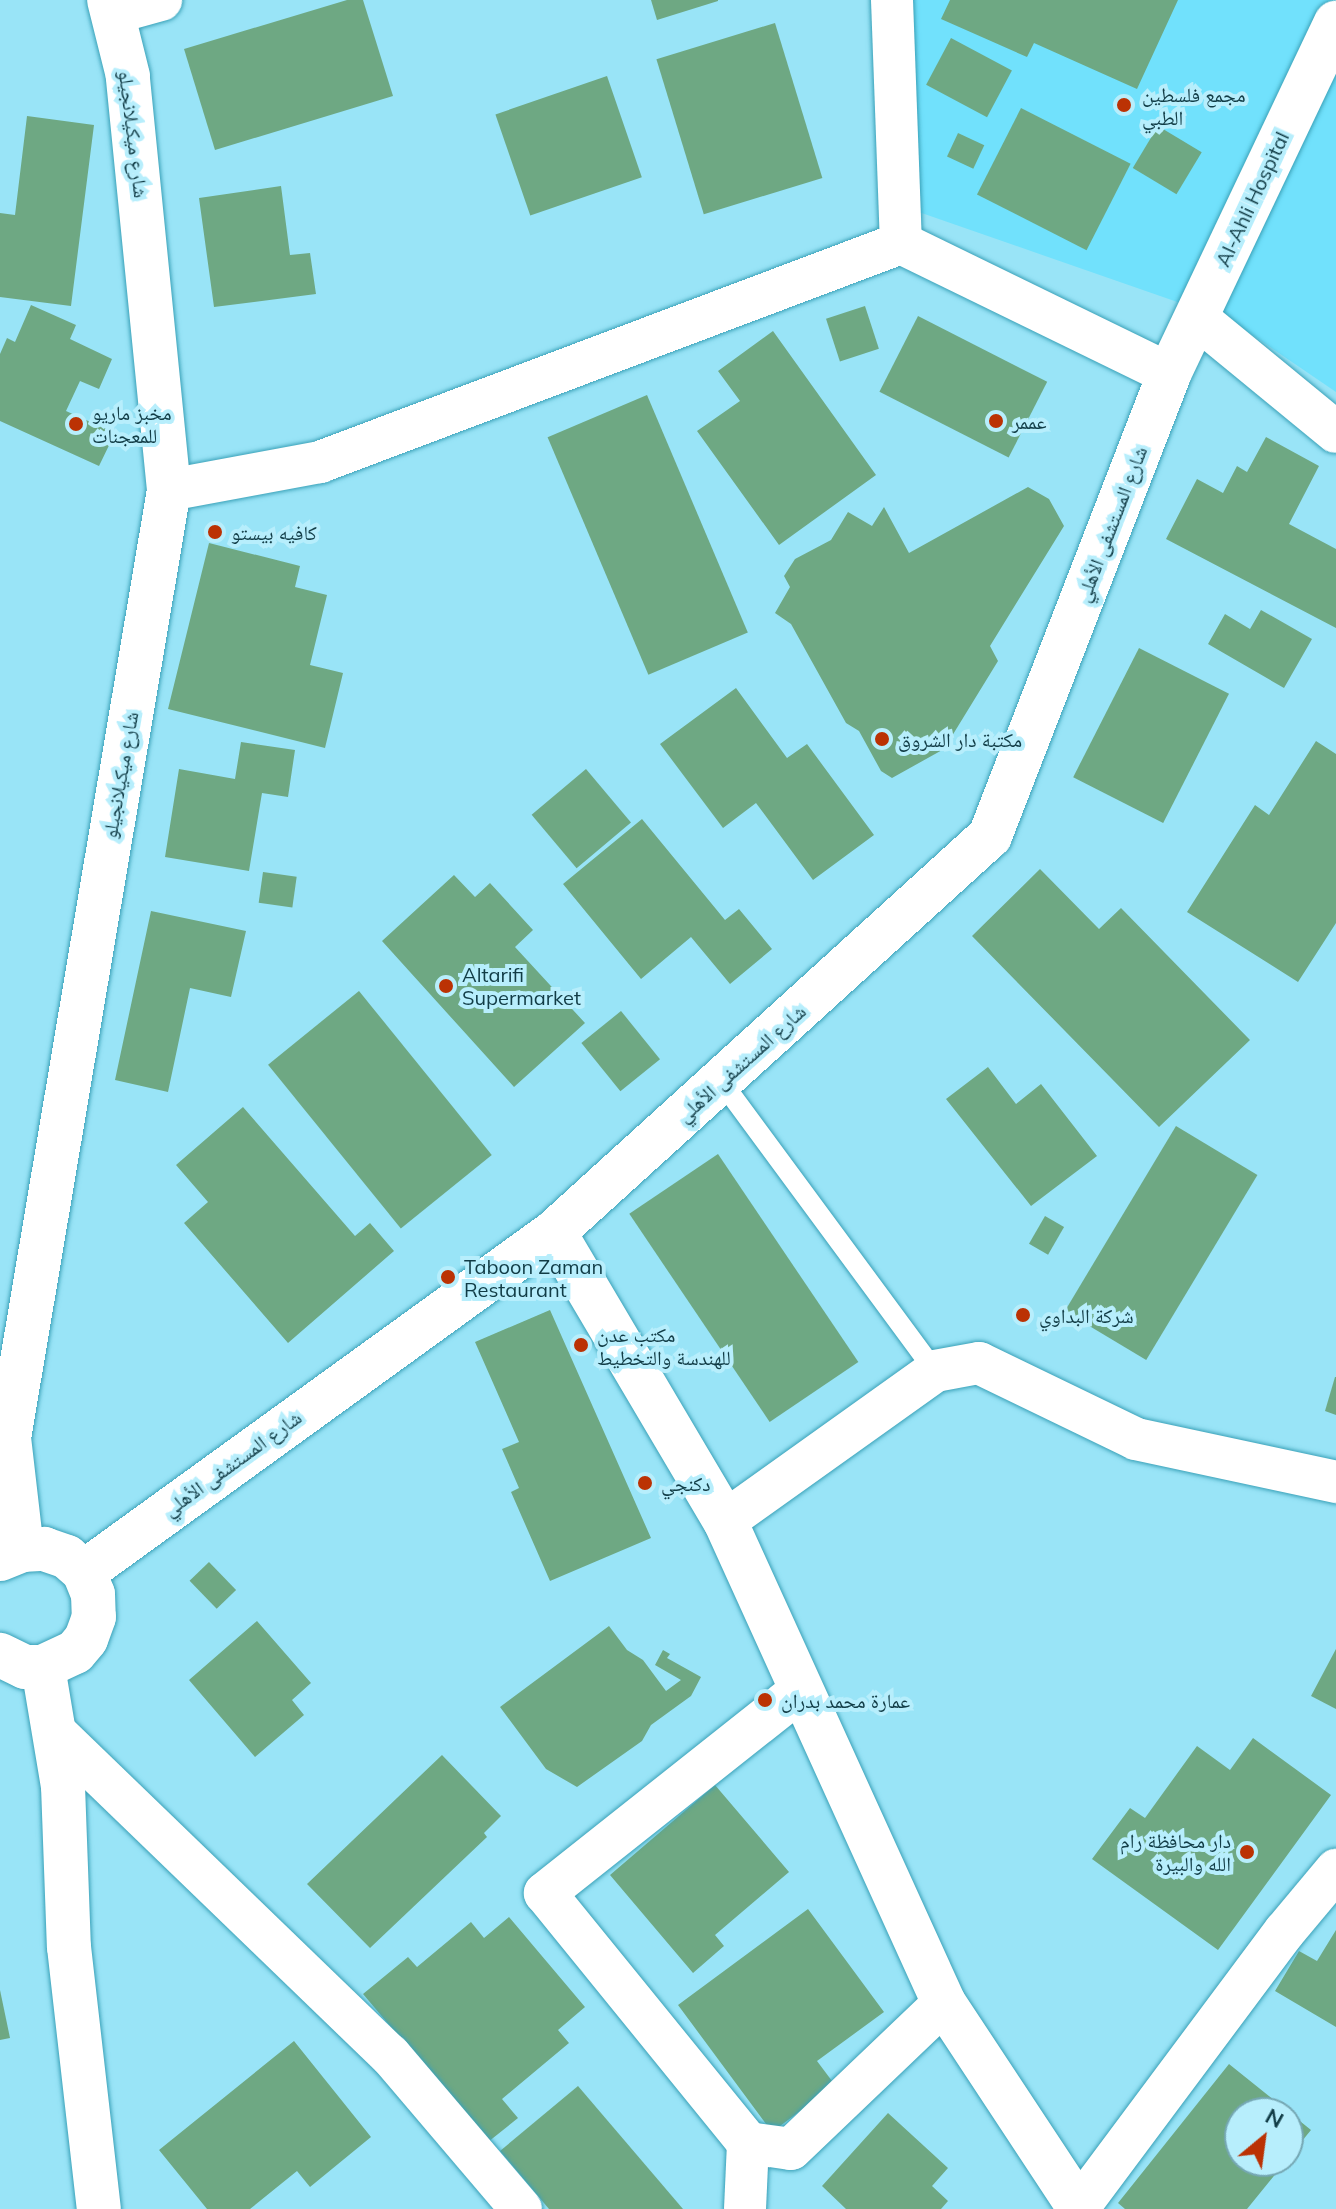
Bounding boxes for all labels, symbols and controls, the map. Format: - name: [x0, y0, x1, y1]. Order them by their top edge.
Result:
- street label: شارع ميكيلانجيلو: [114, 69, 154, 199]
- place label: مجمع فلسطين الطبي: [1142, 82, 1245, 129]
- marker: مجمع فلسطين الطبي: [1113, 94, 1135, 116]
- street label: Al-Ahli Hospital: [1210, 128, 1294, 270]
- place label: مخبز ماريو للمعجنات: [92, 400, 172, 447]
- place label: عممر: [1012, 409, 1047, 433]
- marker: عممر: [987, 412, 1005, 430]
- marker: مخبز ماريو للمعجنات: [67, 415, 85, 433]
- street label: شارع المستشفى الأهلي: [1070, 443, 1152, 605]
- place label: كافيه بيستو: [231, 520, 317, 544]
- marker: كافيه بيستو: [206, 523, 224, 541]
- street label: شارع ميكيلانجيلو: [97, 710, 143, 840]
- place label: مكتبة دار الشروق: [898, 727, 1022, 751]
- marker: مكتبة دار الشروق: [873, 730, 891, 748]
- place label: Altarifi Supermarket: [462, 962, 581, 1009]
- marker: Altarifi Supermarket: [437, 977, 455, 995]
- street label: شارع المستشفى الأهلي: [672, 999, 810, 1127]
- place label: Taboon Zaman Restaurant: [464, 1254, 603, 1301]
- marker: Taboon Zaman Restaurant: [439, 1268, 457, 1286]
- place label: شركة البداوي: [1039, 1303, 1134, 1327]
- marker: شركة البداوي: [1014, 1306, 1032, 1324]
- place label: مكتب عدن للهندسة والتخطيط: [597, 1322, 731, 1369]
- marker: مكتب عدن للهندسة والتخطيط: [572, 1336, 590, 1354]
- street label: شارع المستشفى الأهلي: [158, 1405, 306, 1521]
- place label: دكنجي: [661, 1471, 710, 1495]
- marker: دكنجي: [636, 1474, 654, 1492]
- place label: عمارة محمد بدران: [781, 1688, 910, 1712]
- marker: عمارة محمد بدران: [756, 1691, 774, 1709]
- place label: دار محافظة رام الله والبيرة: [1120, 1828, 1231, 1875]
- marker: دار محافظة رام الله والبيرة: [1238, 1843, 1256, 1861]
- north arrow: [1224, 2097, 1304, 2177]
- text: N: [1261, 2101, 1289, 2134]

